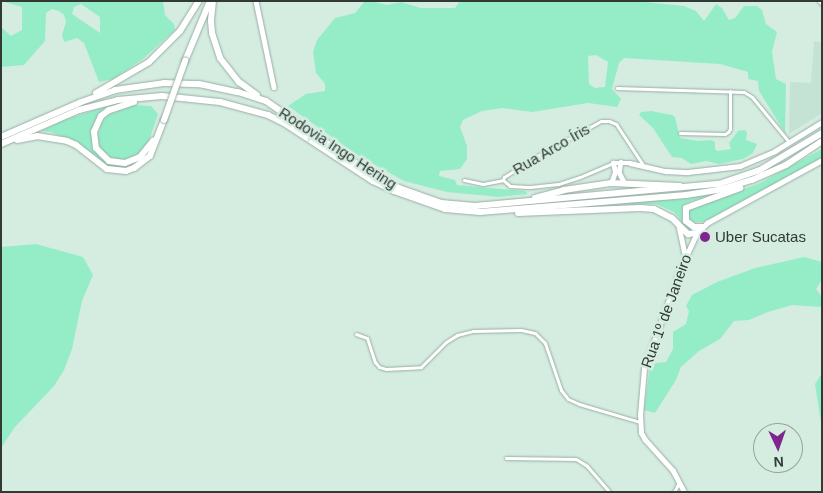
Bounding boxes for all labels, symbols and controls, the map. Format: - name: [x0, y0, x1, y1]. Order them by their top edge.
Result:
- street label: Rodovia Ingo Hering: [276, 103, 400, 193]
- street label: Rua Arco Íris: [509, 120, 593, 178]
- place label: Uber Sucatas: [715, 228, 806, 246]
- marker: Uber Sucatas: [699, 231, 711, 243]
- street label: Rua 1º de Janeiro: [637, 252, 695, 370]
- north arrow: [753, 423, 803, 473]
- text: N: [773, 454, 784, 470]

